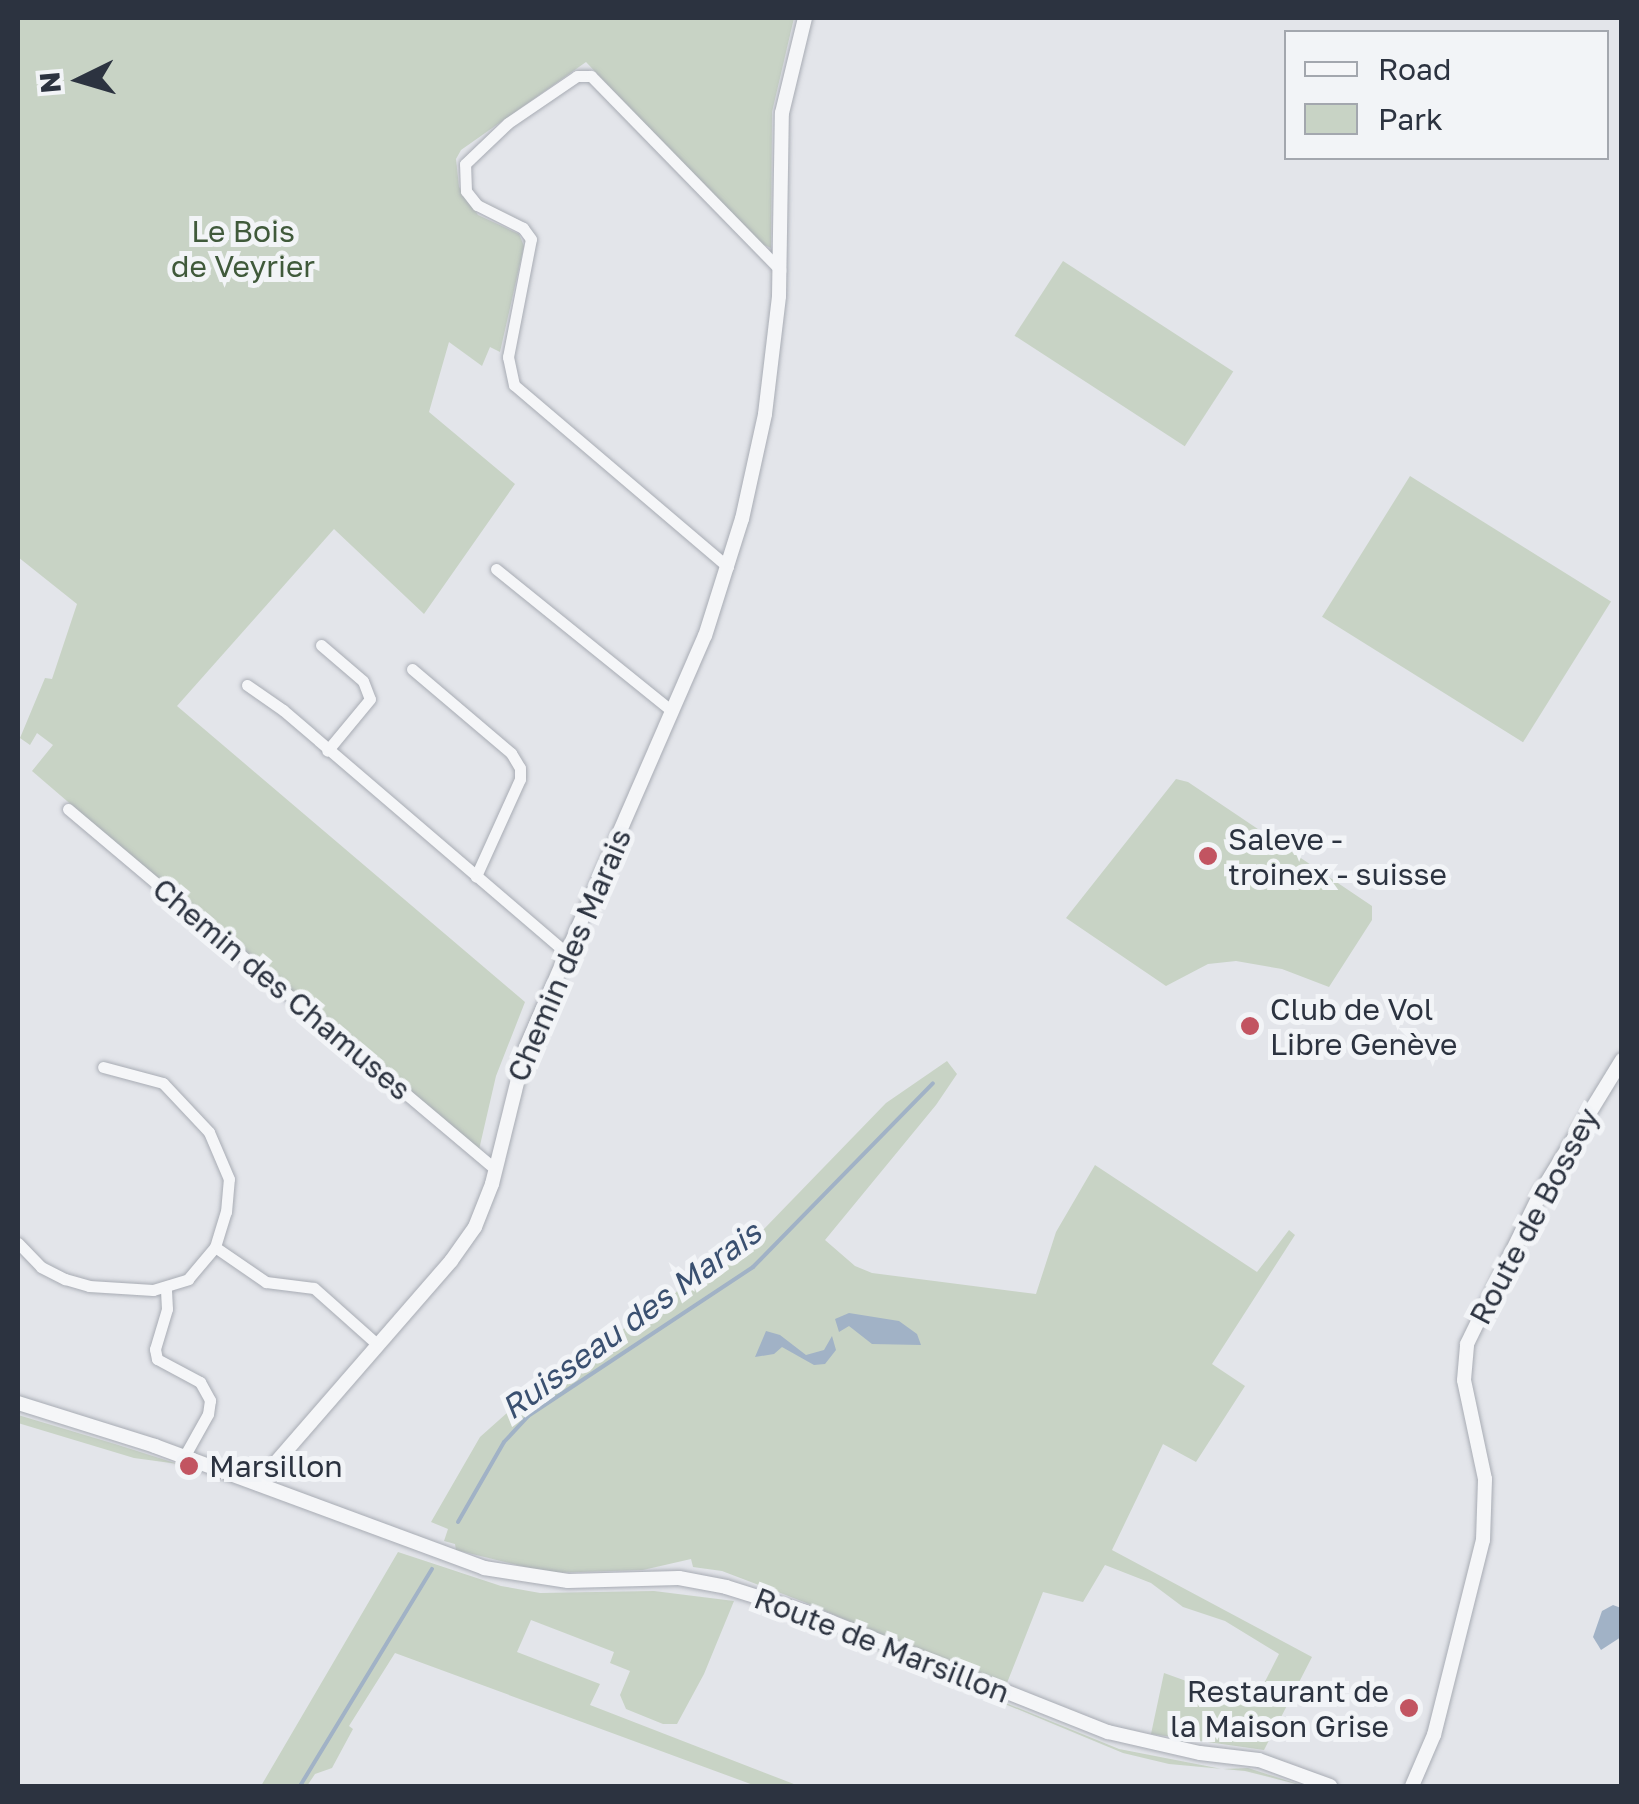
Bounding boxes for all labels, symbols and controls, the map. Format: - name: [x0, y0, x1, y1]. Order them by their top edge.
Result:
- north arrow: [30, 30, 130, 130]
- legend: [1284, 30, 1609, 160]
- text: Road: [1378, 51, 1452, 87]
- text: N: [32, 71, 67, 95]
- text: Park: [1378, 101, 1443, 137]
- park label: Le Bois de Veyrier: [171, 213, 315, 284]
- place label: Saleve - troinex - suisse: [1228, 821, 1447, 892]
- street label: Chemin des Marais: [499, 823, 639, 1087]
- marker: Saleve - troinex - suisse: [1197, 845, 1219, 867]
- street label: Chemin des Chamuses: [146, 871, 418, 1107]
- place label: Club de Vol Libre Genève: [1270, 991, 1457, 1062]
- marker: Club de Vol Libre Genève: [1239, 1015, 1261, 1037]
- street label: Route de Bossey: [1462, 1102, 1606, 1330]
- water label: Ruisseau des Marais: [494, 1213, 768, 1427]
- place label: Marsillon: [209, 1448, 343, 1484]
- marker: Marsillon: [178, 1455, 200, 1477]
- street label: Route de Marsillon: [749, 1580, 1015, 1710]
- place label: Restaurant de la Maison Grise: [1170, 1673, 1389, 1744]
- marker: Restaurant de la Maison Grise: [1398, 1697, 1420, 1719]

